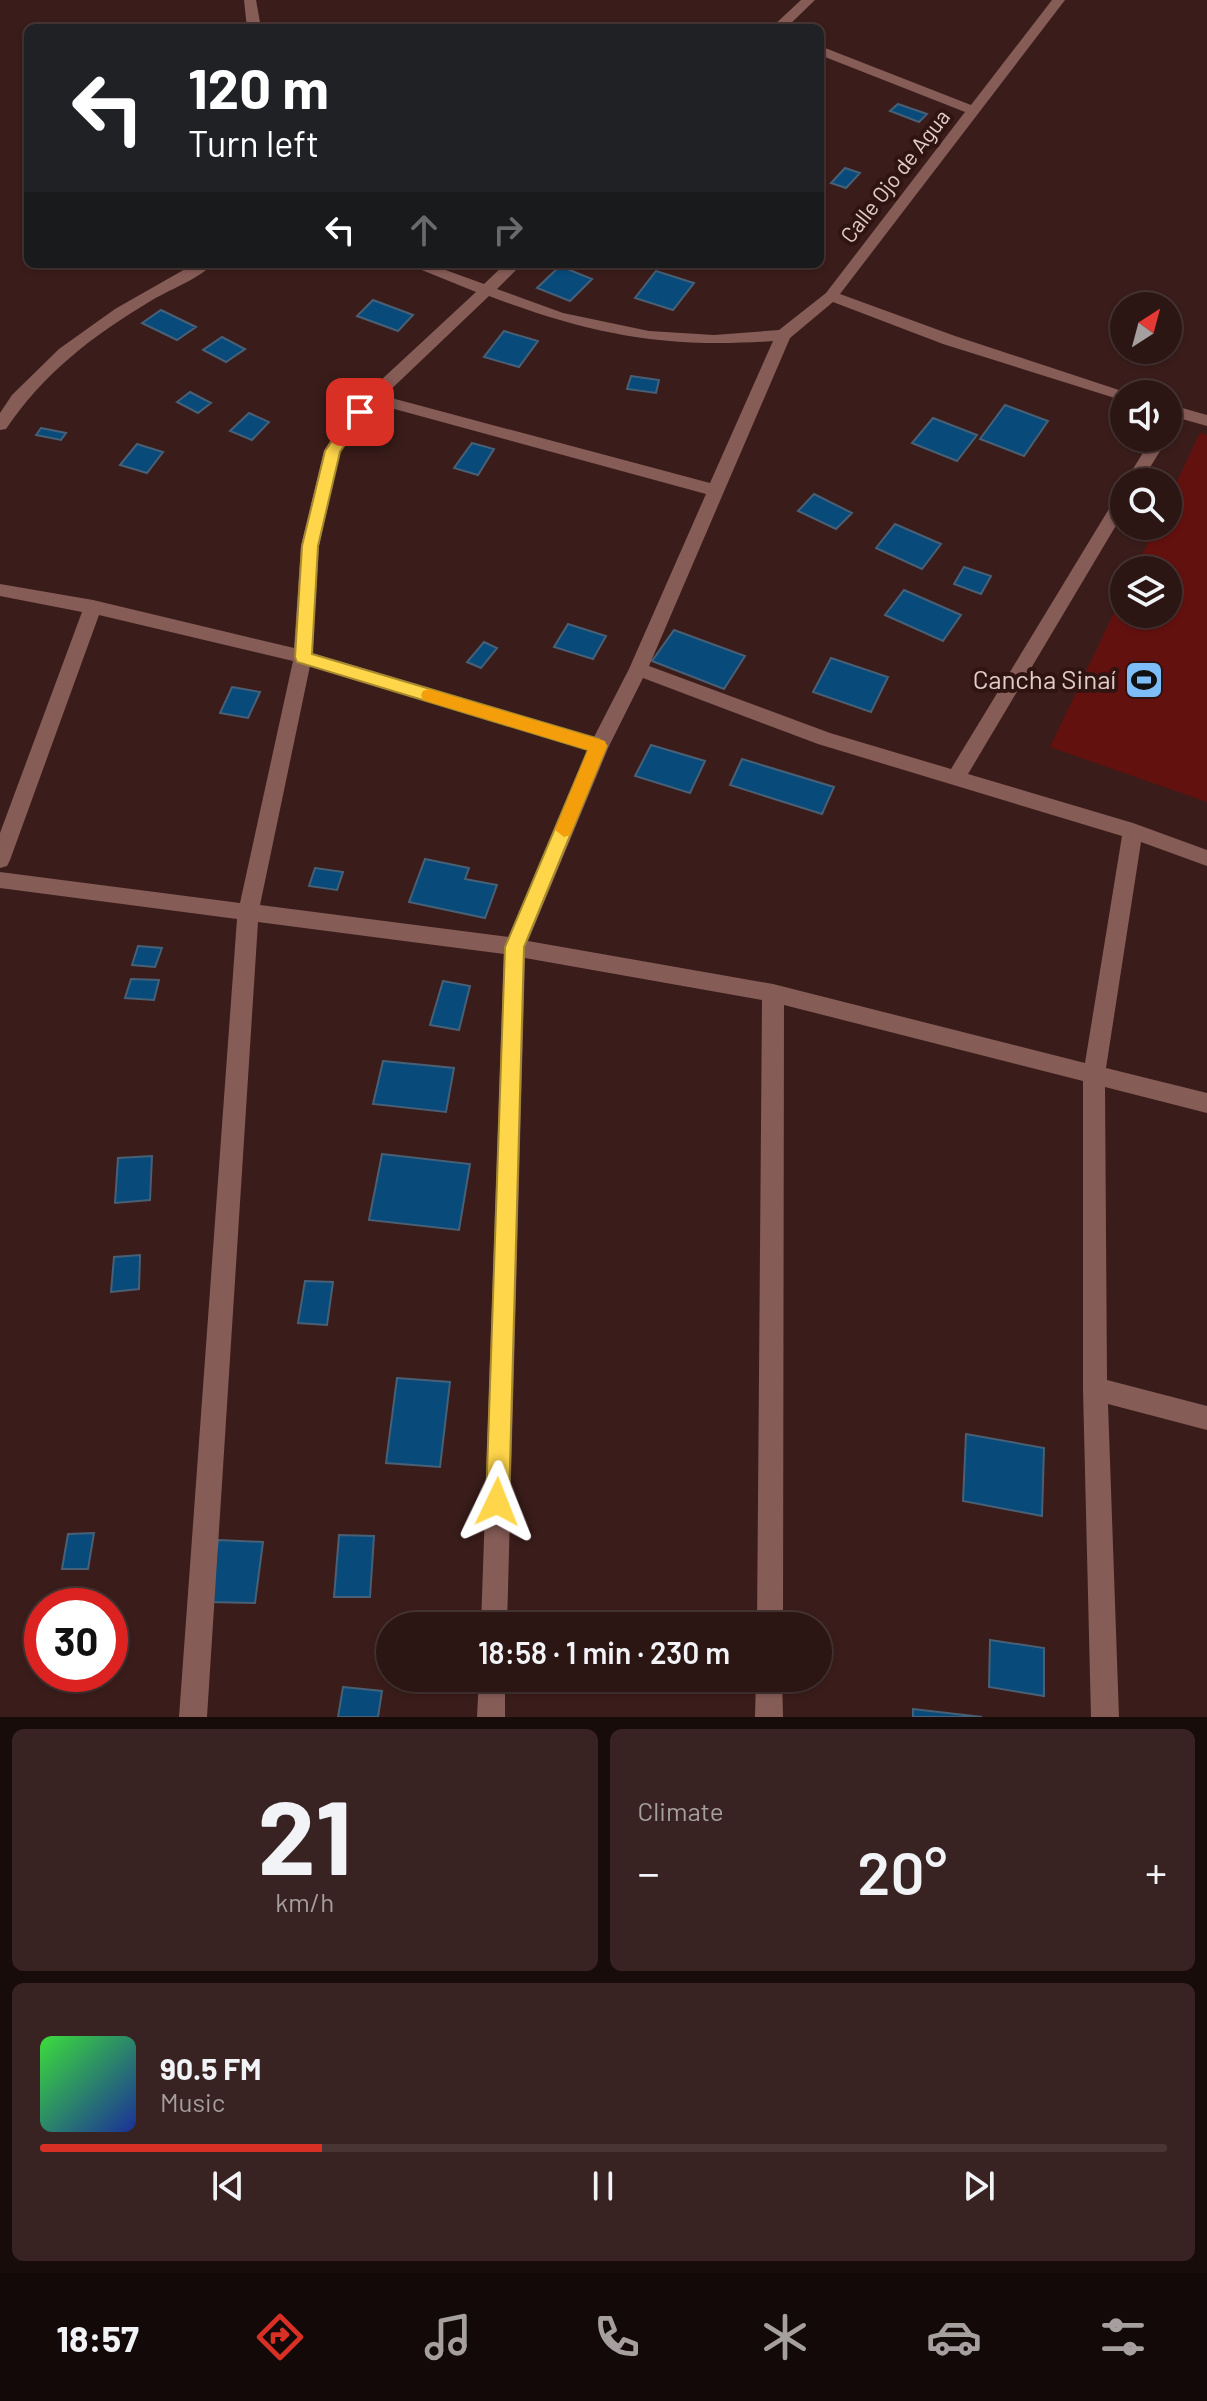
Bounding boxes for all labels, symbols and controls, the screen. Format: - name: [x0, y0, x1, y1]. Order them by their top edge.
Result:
- text: 120 m: [188, 53, 329, 120]
- icon: left: [56, 56, 160, 160]
- street label: Calle Ojo de Agua: [834, 104, 954, 247]
- text: Turn left: [188, 121, 319, 164]
- icon: left: [318, 208, 362, 252]
- icon: ahead: [402, 208, 446, 252]
- icon: right: [486, 208, 530, 252]
- north arrow: [1110, 292, 1182, 364]
- map controls: [1110, 292, 1182, 628]
- pin: [326, 378, 394, 446]
- button: sound: [1110, 380, 1182, 452]
- icon: arrive: [338, 390, 382, 434]
- button: search: [1110, 468, 1182, 540]
- button: layers: [1110, 556, 1182, 628]
- sports icon: Cancha Sinaí: [1123, 659, 1165, 701]
- place label: Cancha Sinaí: [973, 663, 1116, 694]
- position arrow: [455, 1460, 539, 1544]
- speed limit sign: 30: [24, 1588, 128, 1692]
- text: 18:58 · 1 min · 230 m: [478, 1634, 730, 1670]
- text: 21: [258, 1771, 352, 1896]
- text: Climate: [638, 1795, 724, 1826]
- text: 20°: [857, 1835, 947, 1907]
- text: −: [638, 1845, 660, 1898]
- text: +: [1145, 1845, 1167, 1898]
- text: km/h: [275, 1886, 334, 1917]
- text: 90.5 FM: [160, 2050, 262, 2086]
- text: Music: [160, 2086, 225, 2117]
- icon: previous: [206, 2164, 250, 2208]
- icon: pause: [581, 2164, 625, 2208]
- icon: next: [957, 2164, 1001, 2208]
- icon: directions: [252, 2309, 308, 2365]
- icon: music: [420, 2309, 476, 2365]
- icon: phone: [589, 2309, 645, 2365]
- icon: climate: [757, 2309, 813, 2365]
- icon: car: [926, 2309, 982, 2365]
- icon: filters: [1095, 2309, 1151, 2365]
- text: 18:57: [56, 2316, 139, 2359]

